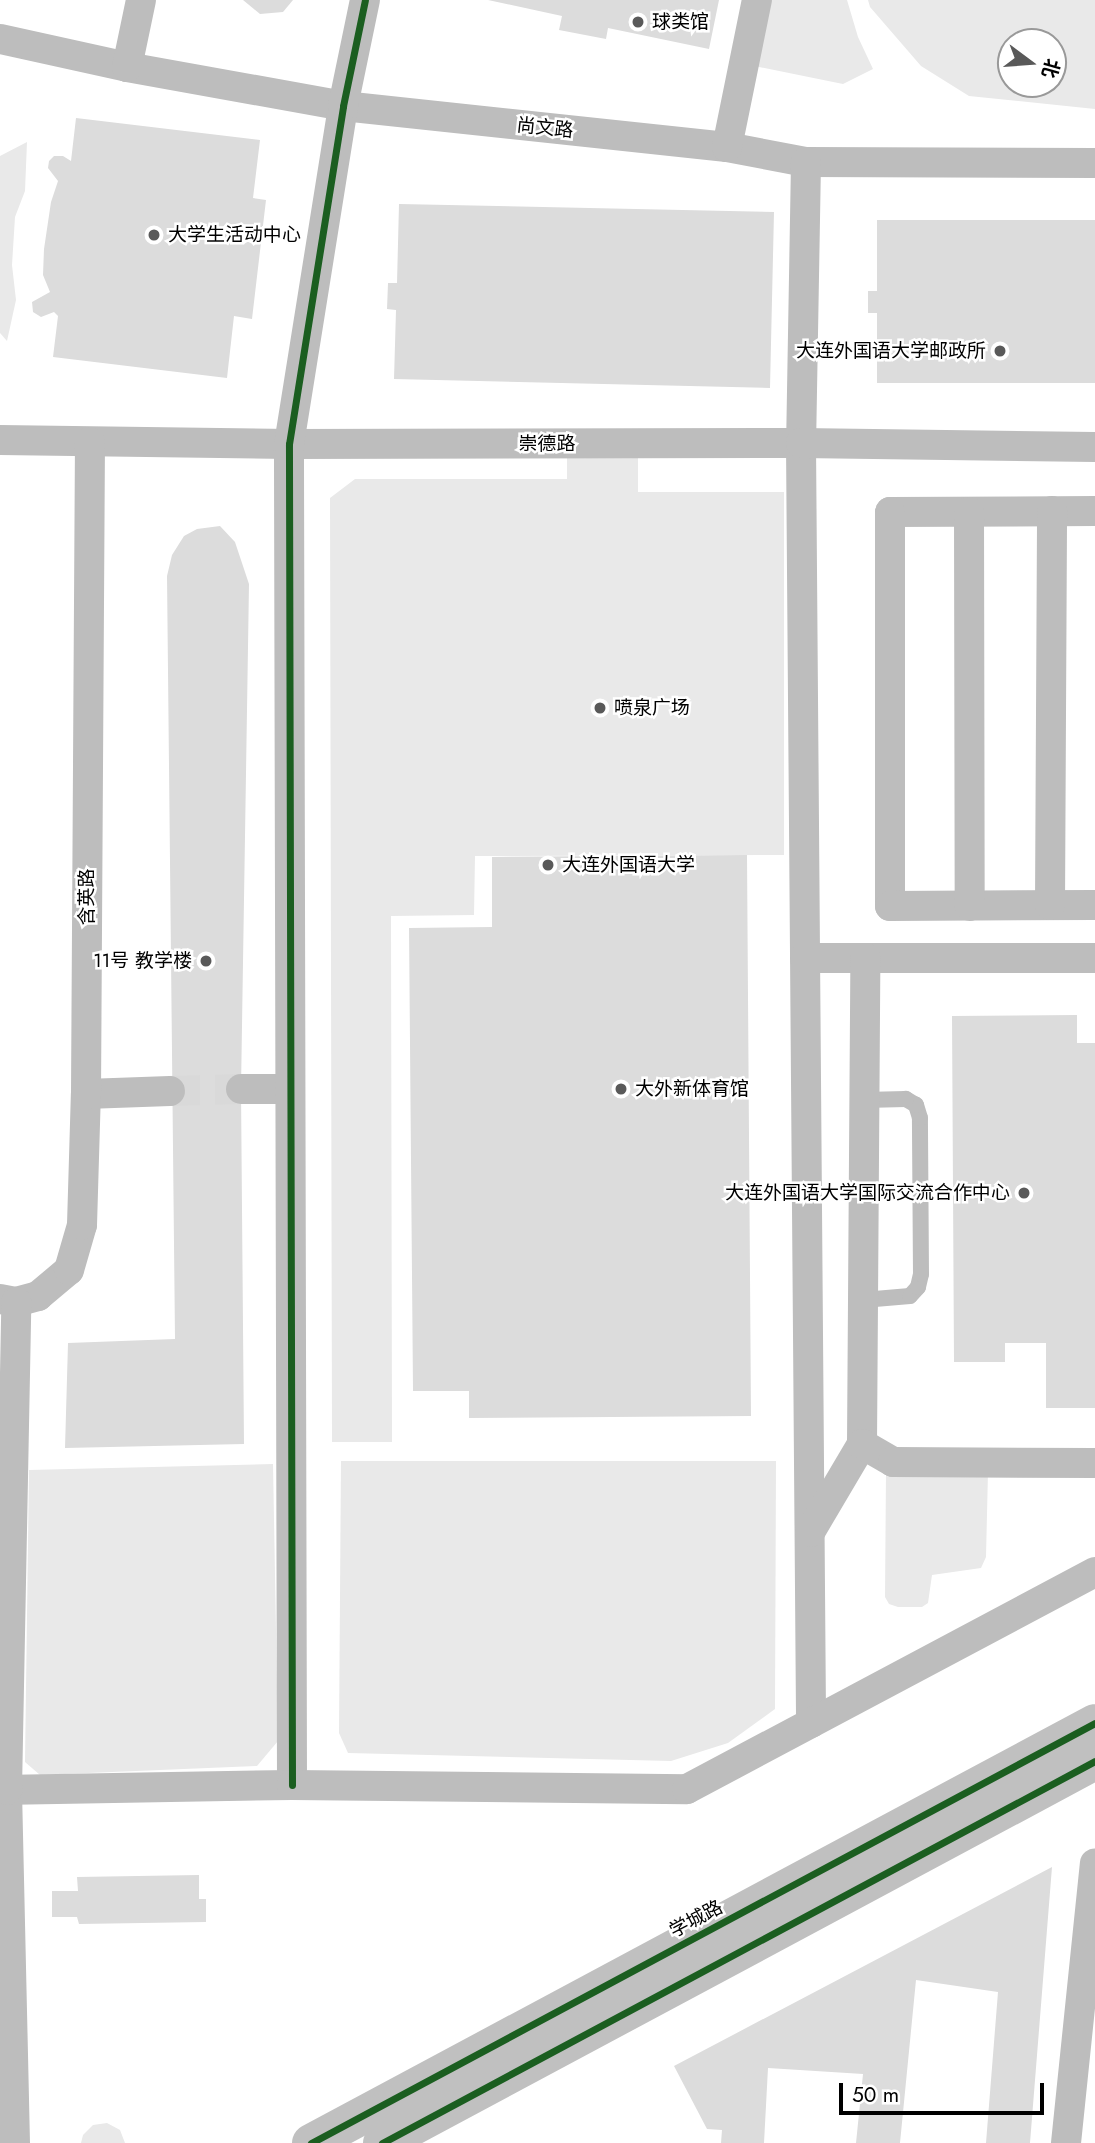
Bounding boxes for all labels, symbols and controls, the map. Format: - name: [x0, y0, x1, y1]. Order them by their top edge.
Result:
- place label: 球类馆: [652, 11, 709, 33]
- marker: 球类馆: [630, 14, 646, 30]
- north arrow: [997, 28, 1067, 98]
- text: 北: [1035, 56, 1066, 81]
- street label: 尚文路: [515, 114, 575, 142]
- place label: 大学生活动中心: [168, 224, 301, 246]
- marker: 大学生活动中心: [146, 227, 162, 243]
- place label: 大连外国语大学邮政所: [796, 340, 986, 362]
- marker: 大连外国语大学邮政所: [992, 343, 1008, 359]
- street label: 崇德路: [519, 433, 575, 455]
- place label: 喷泉广场: [614, 697, 690, 719]
- marker: 喷泉广场: [592, 700, 608, 716]
- place label: 大连外国语大学: [562, 854, 695, 876]
- marker: 大连外国语大学: [540, 857, 556, 873]
- street label: 含英路: [76, 869, 98, 925]
- place label: 11号 教学楼: [93, 950, 192, 972]
- marker: 11号 教学楼: [198, 953, 214, 969]
- place label: 大外新体育馆: [635, 1078, 749, 1100]
- marker: 大外新体育馆: [613, 1081, 629, 1097]
- place label: 大连外国语大学国际交流合作中心: [725, 1182, 1010, 1204]
- marker: 大连外国语大学国际交流合作中心: [1016, 1185, 1032, 1201]
- street label: 学城路: [665, 1896, 727, 1942]
- scale bar: [843, 2070, 1048, 2114]
- text: 50 m: [852, 2080, 899, 2110]

